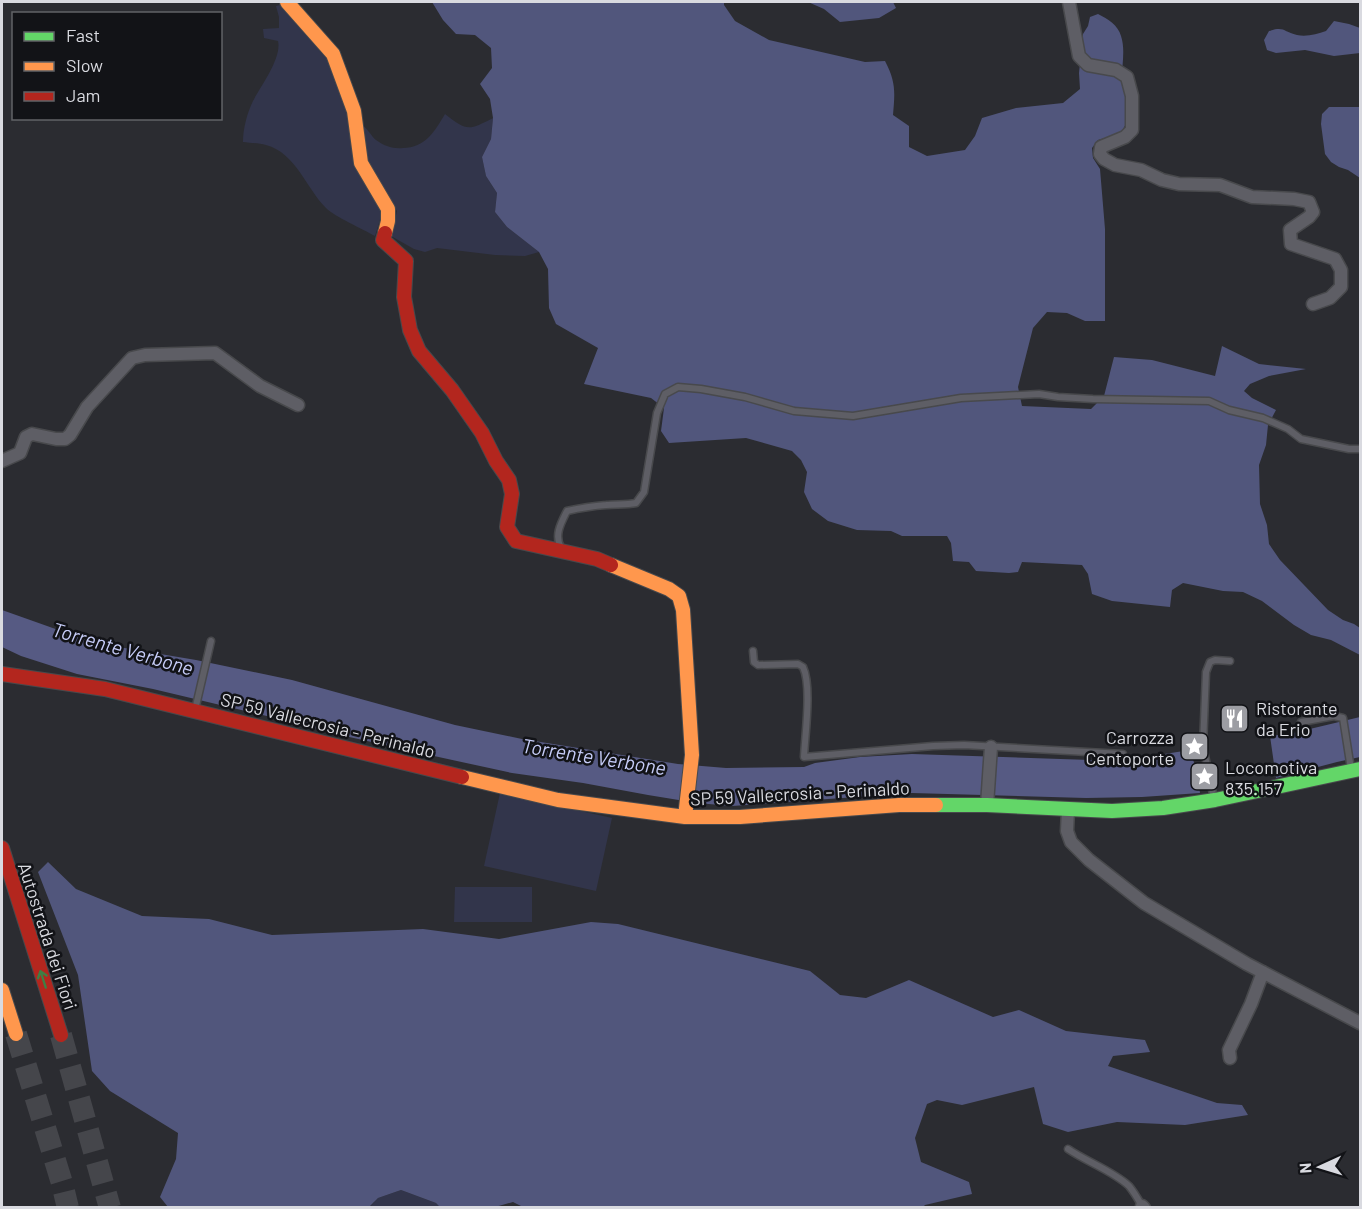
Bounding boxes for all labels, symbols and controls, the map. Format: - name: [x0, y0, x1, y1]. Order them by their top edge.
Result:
- legend: [12, 12, 222, 120]
- text: Fast: [66, 24, 100, 46]
- text: Slow: [66, 54, 103, 76]
- text: Jam: [66, 84, 100, 106]
- water label: Torrente Verbone: [50, 616, 196, 680]
- street label: SP 59 Vallecrosia - Perinaldo: [219, 688, 437, 762]
- place label: Ristorante da Erio: [1256, 697, 1338, 740]
- restaurant icon: Ristorante da Erio: [1219, 702, 1251, 734]
- place label: Carrozza Centoporte: [1085, 726, 1174, 769]
- place icon: Carrozza Centoporte: [1179, 731, 1211, 763]
- water label: Torrente Verbone: [520, 733, 668, 779]
- place label: Locomotiva 835.157: [1225, 756, 1317, 799]
- place icon: Locomotiva 835.157: [1188, 761, 1220, 793]
- street label: SP 59 Vallecrosia - Perinaldo: [690, 776, 910, 810]
- street label: Autostrada dei Fiori: [14, 860, 82, 1012]
- one-way arrow: [37, 970, 48, 989]
- north arrow: [1290, 1137, 1350, 1197]
- text: N: [1295, 1162, 1314, 1174]

